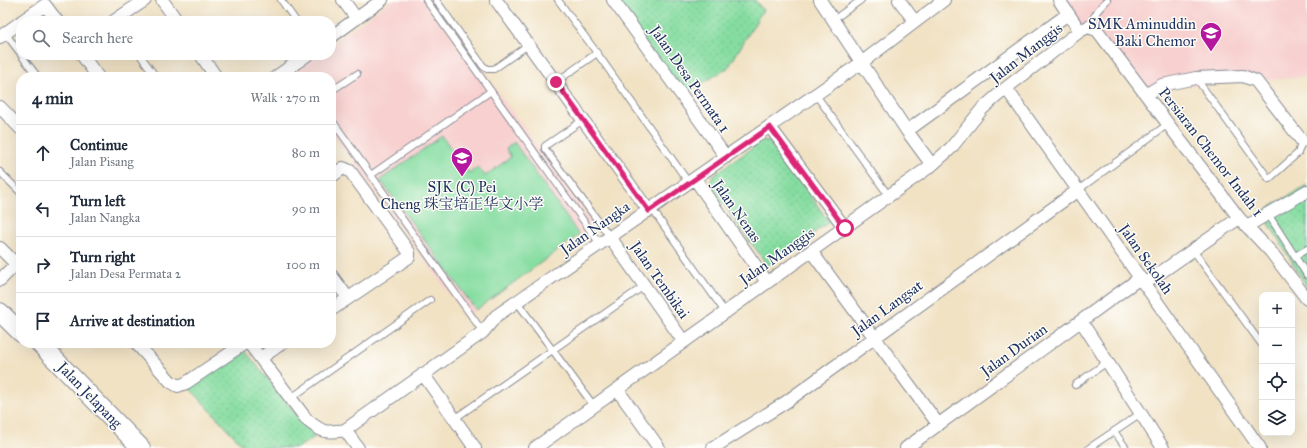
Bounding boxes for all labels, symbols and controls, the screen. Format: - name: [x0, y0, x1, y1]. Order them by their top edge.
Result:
- place label: SMK Aminuddin Baki Chemor: [1088, 15, 1196, 50]
- search box: [16, 16, 336, 60]
- street label: Jalan Manggis: [984, 19, 1067, 89]
- street label: Jalan Desa Permata 1: [644, 20, 734, 137]
- school or university icon: SMK Aminuddin Baki Chemor: [1198, 20, 1224, 53]
- icon: search: [30, 27, 52, 49]
- text: Search here: [62, 29, 133, 47]
- route end: [547, 73, 565, 91]
- street label: Persiaran Chemor Indah 1: [1155, 84, 1267, 220]
- text: 4 min: [32, 88, 73, 109]
- text: Walk · 270 m: [251, 90, 320, 106]
- text: Continue: [70, 136, 128, 154]
- icon: ahead: [32, 142, 54, 164]
- text: 80 m: [292, 145, 320, 161]
- school or university icon: SJK (C) Pei Cheng 珠宝培正华文小学: [449, 145, 475, 178]
- text: Jalan Pisang: [70, 154, 134, 170]
- street label: Jalan Nenas: [707, 175, 765, 246]
- place label: SJK (C) Pei Cheng 珠宝培正华文小学: [380, 178, 544, 213]
- text: Turn left: [70, 192, 126, 210]
- street label: Jalan Nangka: [555, 197, 634, 261]
- icon: left: [32, 198, 54, 220]
- text: 90 m: [292, 201, 320, 217]
- text: Jalan Nangka: [70, 210, 140, 226]
- route start: [836, 219, 854, 237]
- street label: Jalan Sekolah: [1113, 219, 1177, 299]
- street label: Jalan Manggis: [734, 224, 818, 290]
- street label: Jalan Tembikai: [625, 236, 693, 323]
- text: Turn right: [70, 248, 135, 266]
- icon: right: [32, 254, 54, 276]
- text: 100 m: [286, 257, 320, 273]
- text: Jalan Desa Permata 2: [70, 266, 181, 282]
- street label: Jalan Langsat: [846, 276, 927, 342]
- map controls: [1259, 292, 1295, 436]
- button: +: [1259, 292, 1295, 328]
- icon: arrive: [32, 310, 54, 332]
- text: Arrive at destination: [70, 312, 195, 330]
- street label: Jalan Durian: [976, 320, 1051, 382]
- button: −: [1259, 328, 1295, 364]
- street label: Jalan Jelapang: [52, 357, 127, 433]
- button: locate: [1259, 364, 1295, 400]
- button: layers: [1259, 400, 1295, 436]

